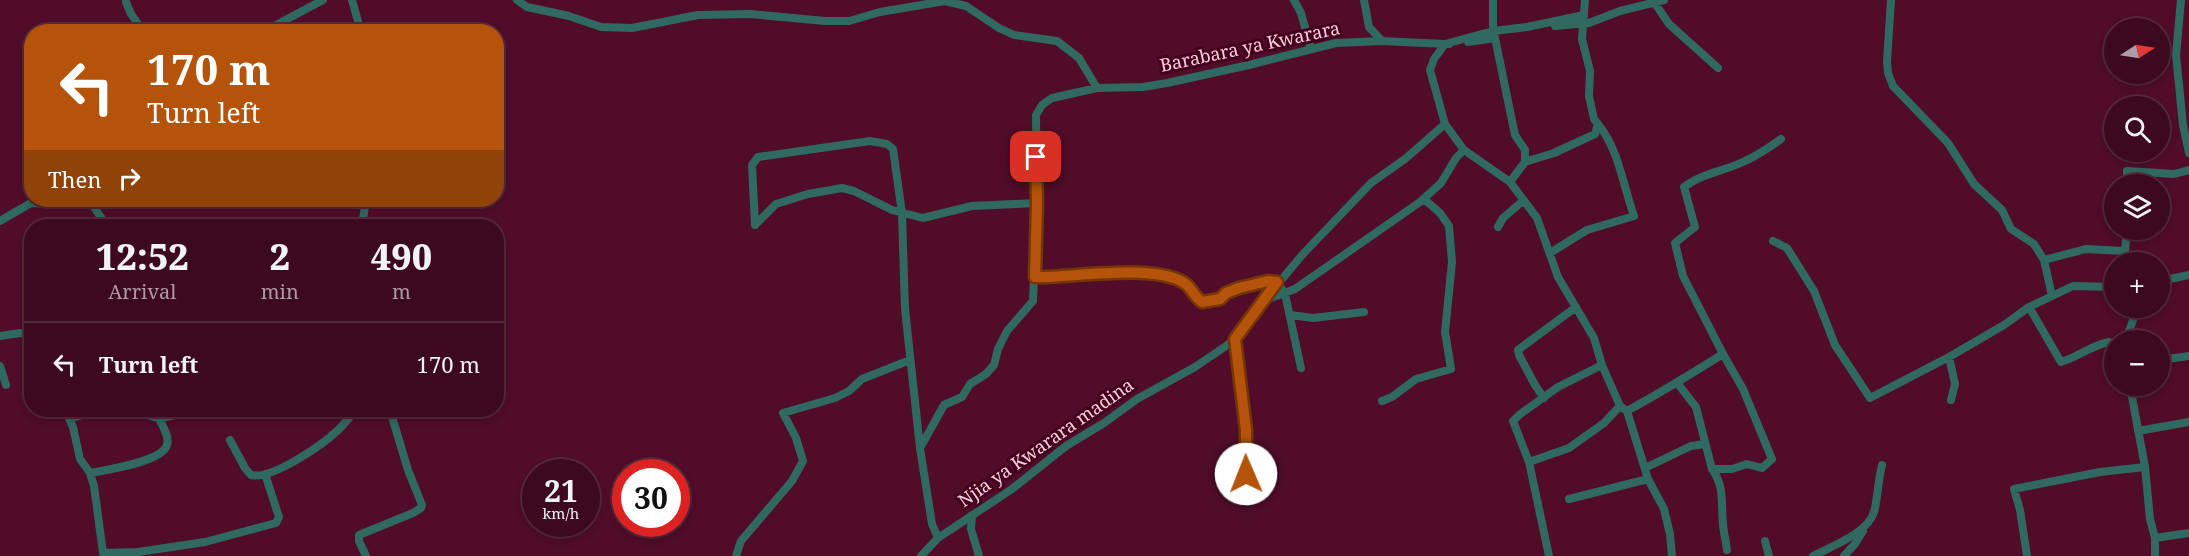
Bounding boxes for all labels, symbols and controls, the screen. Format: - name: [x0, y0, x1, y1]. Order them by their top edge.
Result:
- street label: Barabara ya Kwarara: [1158, 15, 1342, 77]
- north arrow: [2104, 18, 2170, 84]
- map controls: [2104, 18, 2170, 396]
- text: 170 m: [147, 40, 271, 97]
- icon: left: [48, 48, 126, 126]
- text: Turn left: [147, 94, 260, 131]
- button: search: [2104, 96, 2170, 162]
- pin: [1010, 131, 1061, 182]
- icon: arrive: [1019, 140, 1052, 173]
- icon: right: [113, 162, 146, 195]
- text: Then: [48, 164, 101, 194]
- button: layers: [2104, 174, 2170, 240]
- text: 12:52: [96, 232, 189, 281]
- text: 2: [270, 232, 290, 281]
- text: 490: [371, 232, 432, 281]
- button: +: [2104, 252, 2170, 318]
- text: Arrival: [108, 278, 177, 305]
- text: min: [261, 278, 299, 305]
- text: m: [392, 278, 411, 305]
- button: −: [2104, 330, 2170, 396]
- icon: left: [48, 348, 81, 381]
- text: Turn left: [99, 349, 198, 379]
- text: 170 m: [417, 349, 480, 379]
- street label: Njia ya Kwarara madina: [953, 372, 1138, 512]
- position arrow: [1214, 442, 1278, 506]
- speed limit sign: 30: [612, 459, 690, 537]
- text: 21: [544, 470, 578, 511]
- text: km/h: [543, 503, 579, 523]

